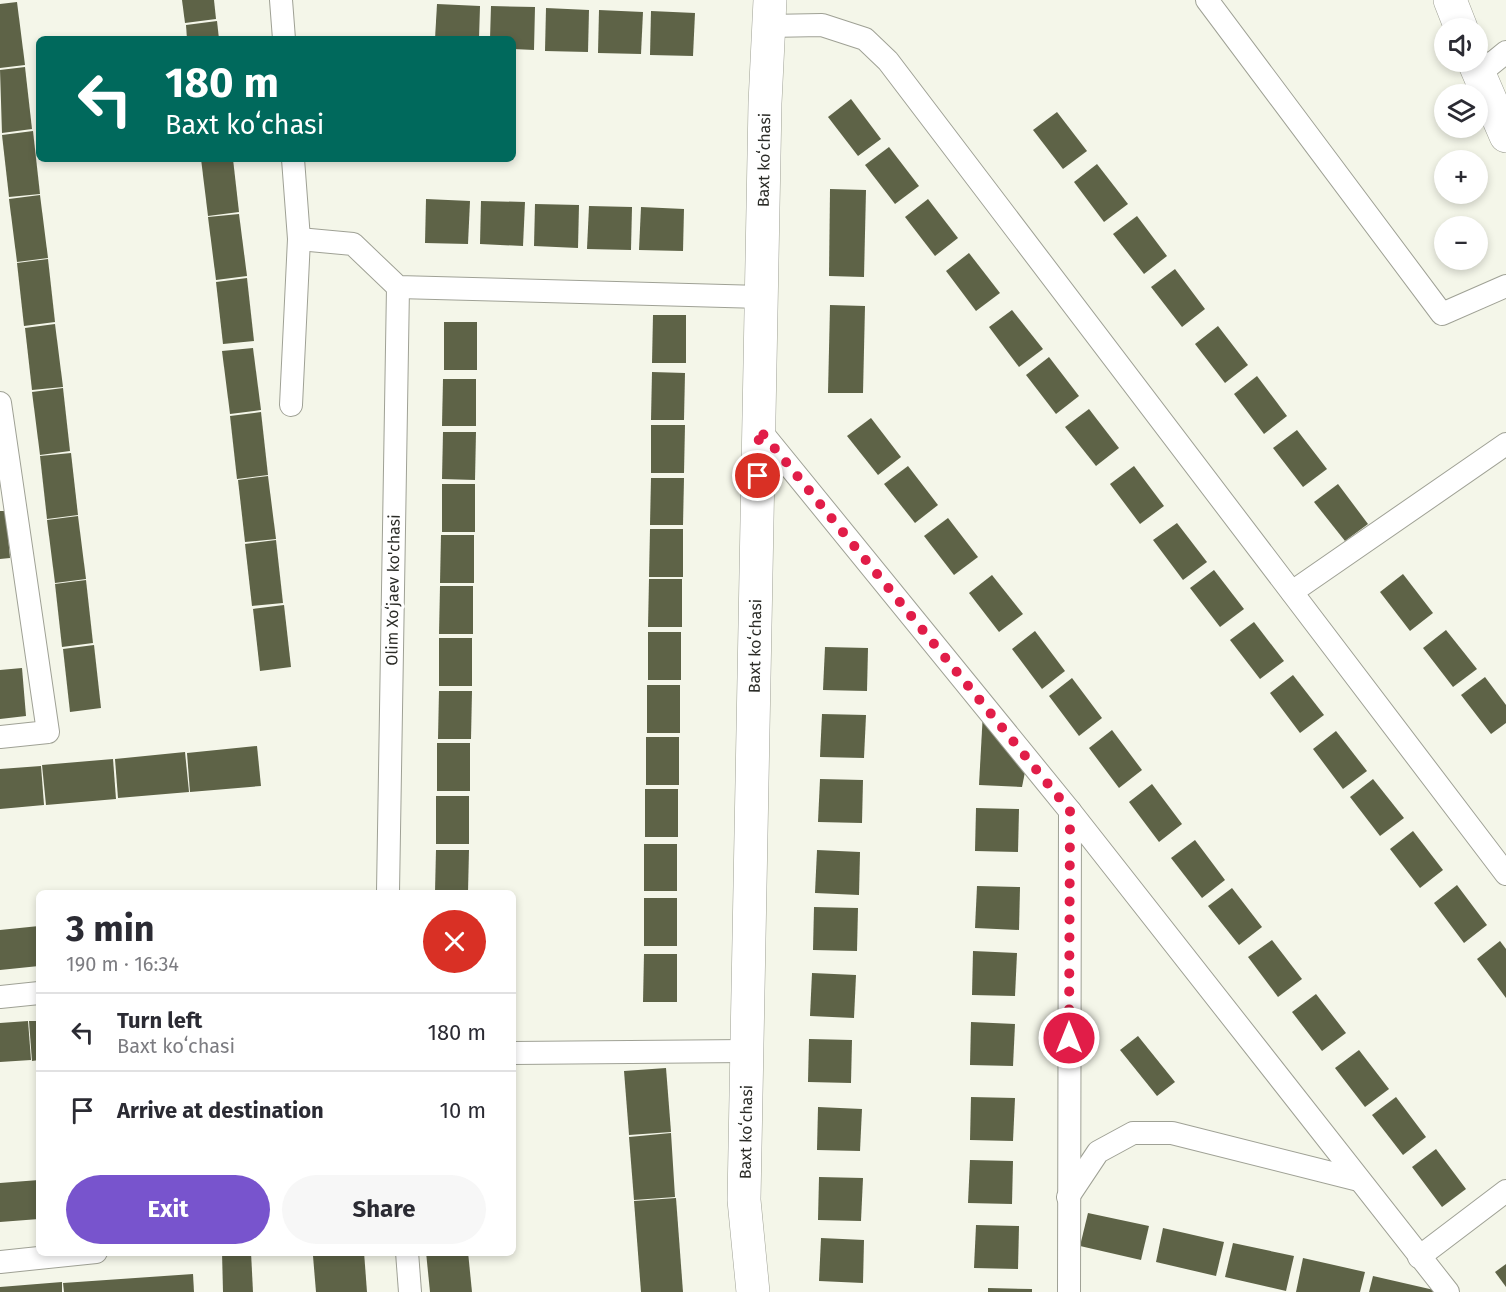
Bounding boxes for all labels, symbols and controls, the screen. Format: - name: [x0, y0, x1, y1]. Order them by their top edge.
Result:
- map controls: [1434, 18, 1488, 270]
- button: sound: [1434, 18, 1488, 72]
- text: 180 m: [165, 58, 279, 108]
- icon: left: [66, 60, 144, 138]
- button: layers: [1434, 84, 1488, 138]
- text: Baxt koʻchasi: [165, 109, 324, 141]
- street label: Baxt koʻchasi: [754, 113, 774, 207]
- button: +: [1434, 150, 1488, 204]
- button: −: [1434, 216, 1488, 270]
- pin: [732, 450, 783, 501]
- icon: arrive: [741, 459, 774, 492]
- street label: Olim Xoʻjaev ko'chasi: [382, 514, 404, 666]
- street label: Baxt koʻchasi: [745, 599, 765, 693]
- text: 3 min: [66, 907, 155, 951]
- button: close: [423, 910, 486, 973]
- text: 190 m · 16:34: [66, 952, 179, 976]
- position arrow: [1037, 1006, 1101, 1070]
- text: Turn left: [117, 1007, 202, 1034]
- icon: left: [66, 1016, 99, 1049]
- text: 180 m: [427, 1019, 486, 1046]
- text: Baxt koʻchasi: [117, 1034, 235, 1058]
- street label: Baxt koʻchasi: [736, 1085, 756, 1179]
- icon: arrive: [66, 1094, 99, 1127]
- text: Arrive at destination: [117, 1097, 324, 1124]
- text: 10 m: [440, 1097, 486, 1124]
- button: Exit: [66, 1175, 270, 1244]
- button: Share: [282, 1175, 486, 1244]

